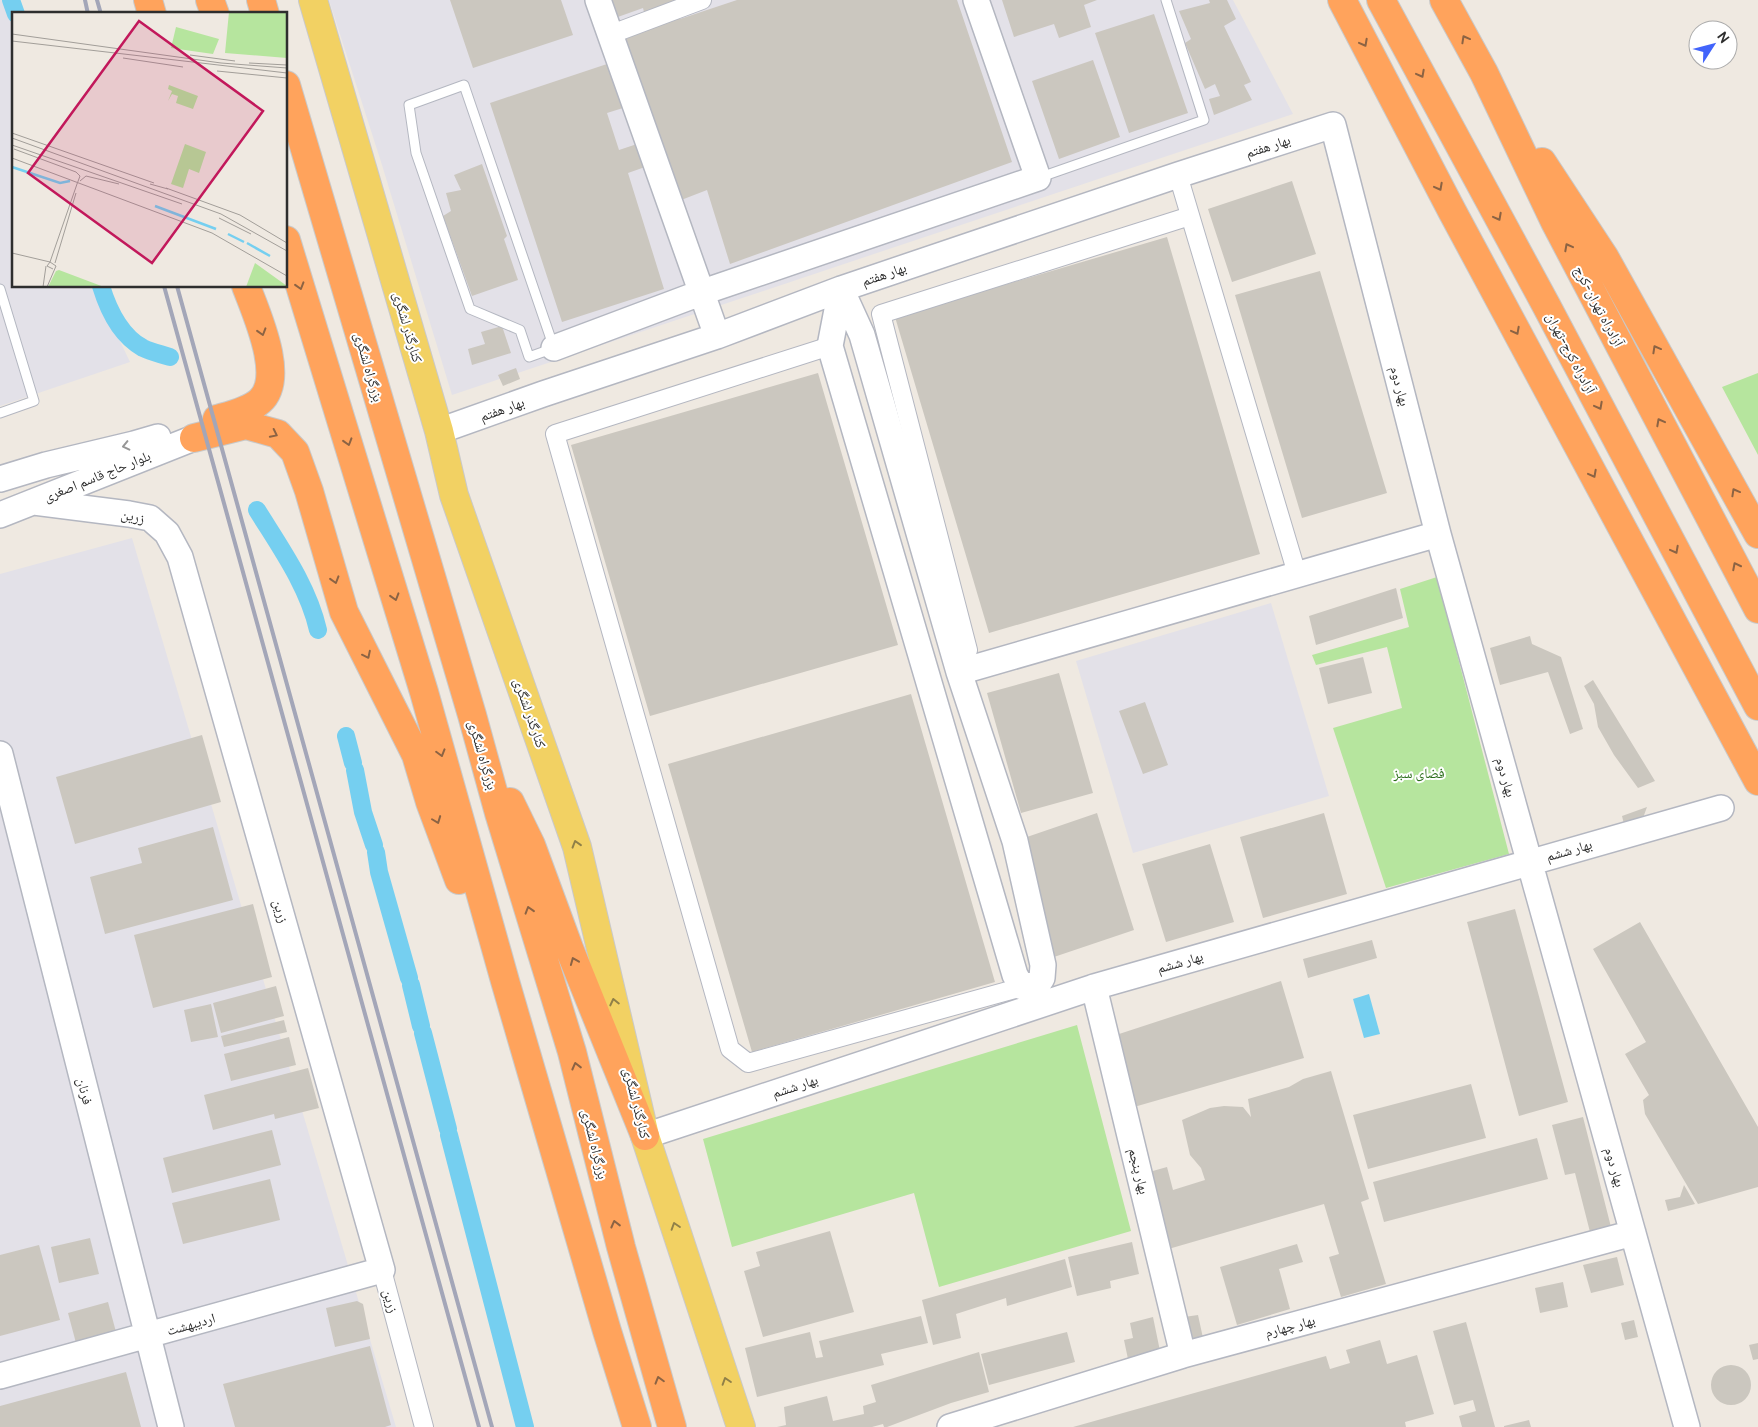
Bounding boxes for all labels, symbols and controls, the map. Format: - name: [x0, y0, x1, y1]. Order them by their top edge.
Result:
- inset map: [12, 12, 288, 288]
- north arrow: [1688, 20, 1738, 70]
- text: N: [1713, 28, 1734, 47]
- one-way arrow: [1461, 35, 1471, 44]
- one-way arrow: [1358, 38, 1368, 47]
- one-way arrow: [1415, 68, 1425, 77]
- street label: بهار هفتم: [1243, 130, 1293, 163]
- one-way arrow: [1433, 182, 1443, 191]
- one-way arrow: [1492, 211, 1502, 220]
- one-way arrow: [1564, 244, 1574, 253]
- street label: بهار هفتم: [859, 258, 909, 291]
- street label: آزادراه تهران-کرج: [1569, 262, 1628, 350]
- one-way arrow: [295, 282, 305, 290]
- street label: کنارگذر لشگری: [389, 290, 427, 365]
- street label: آزادراه کرج-تهران: [1541, 309, 1600, 397]
- one-way arrow: [1510, 325, 1520, 334]
- one-way arrow: [256, 328, 266, 336]
- street label: بزرگراه لشگری: [350, 330, 388, 404]
- one-way arrow: [1652, 346, 1662, 355]
- street label: بهار دوم: [1385, 364, 1414, 408]
- street label: بهار هفتم: [477, 393, 527, 426]
- one-way arrow: [1593, 401, 1603, 410]
- one-way arrow: [1657, 418, 1667, 427]
- one-way arrow: [269, 428, 278, 439]
- one-way arrow: [342, 437, 352, 445]
- one-way arrow: [121, 440, 130, 451]
- street label: بلوار حاج قاسم اصغری: [41, 446, 154, 507]
- one-way arrow: [1587, 469, 1597, 478]
- one-way arrow: [1731, 488, 1741, 497]
- street label: زرین: [119, 505, 147, 527]
- one-way arrow: [1669, 545, 1679, 554]
- one-way arrow: [1732, 562, 1742, 571]
- one-way arrow: [330, 576, 340, 584]
- one-way arrow: [389, 593, 399, 601]
- one-way arrow: [360, 650, 371, 659]
- street label: کنارگذر لشگری: [510, 676, 550, 751]
- street label: بزرگراه لشگری: [464, 718, 502, 792]
- one-way arrow: [435, 749, 446, 758]
- street label: بهار دوم: [1491, 755, 1520, 799]
- park label: فضای سبز: [1392, 764, 1445, 782]
- one-way arrow: [431, 815, 441, 824]
- street label: بهار ششم: [1544, 835, 1595, 866]
- one-way arrow: [572, 841, 582, 849]
- street label: زرین: [269, 897, 293, 925]
- one-way arrow: [525, 907, 535, 915]
- street label: بهار ششم: [1155, 947, 1206, 978]
- one-way arrow: [570, 957, 580, 966]
- one-way arrow: [609, 998, 620, 1007]
- one-way arrow: [571, 1062, 582, 1071]
- street label: کنارگذر لشگری: [619, 1065, 655, 1141]
- street label: بهار ششم: [770, 1070, 821, 1103]
- street label: فرنان: [73, 1076, 97, 1106]
- street label: بزرگراه لشگری: [578, 1107, 612, 1181]
- street label: بهار دوم: [1600, 1145, 1629, 1189]
- street label: بهار پنجم: [1124, 1146, 1153, 1196]
- one-way arrow: [610, 1219, 621, 1228]
- one-way arrow: [670, 1223, 680, 1231]
- street label: زرین: [379, 1287, 403, 1315]
- street label: اردیبهشت: [165, 1309, 217, 1339]
- street label: بهار چهارم: [1263, 1311, 1318, 1342]
- one-way arrow: [654, 1376, 665, 1385]
- one-way arrow: [721, 1377, 731, 1385]

